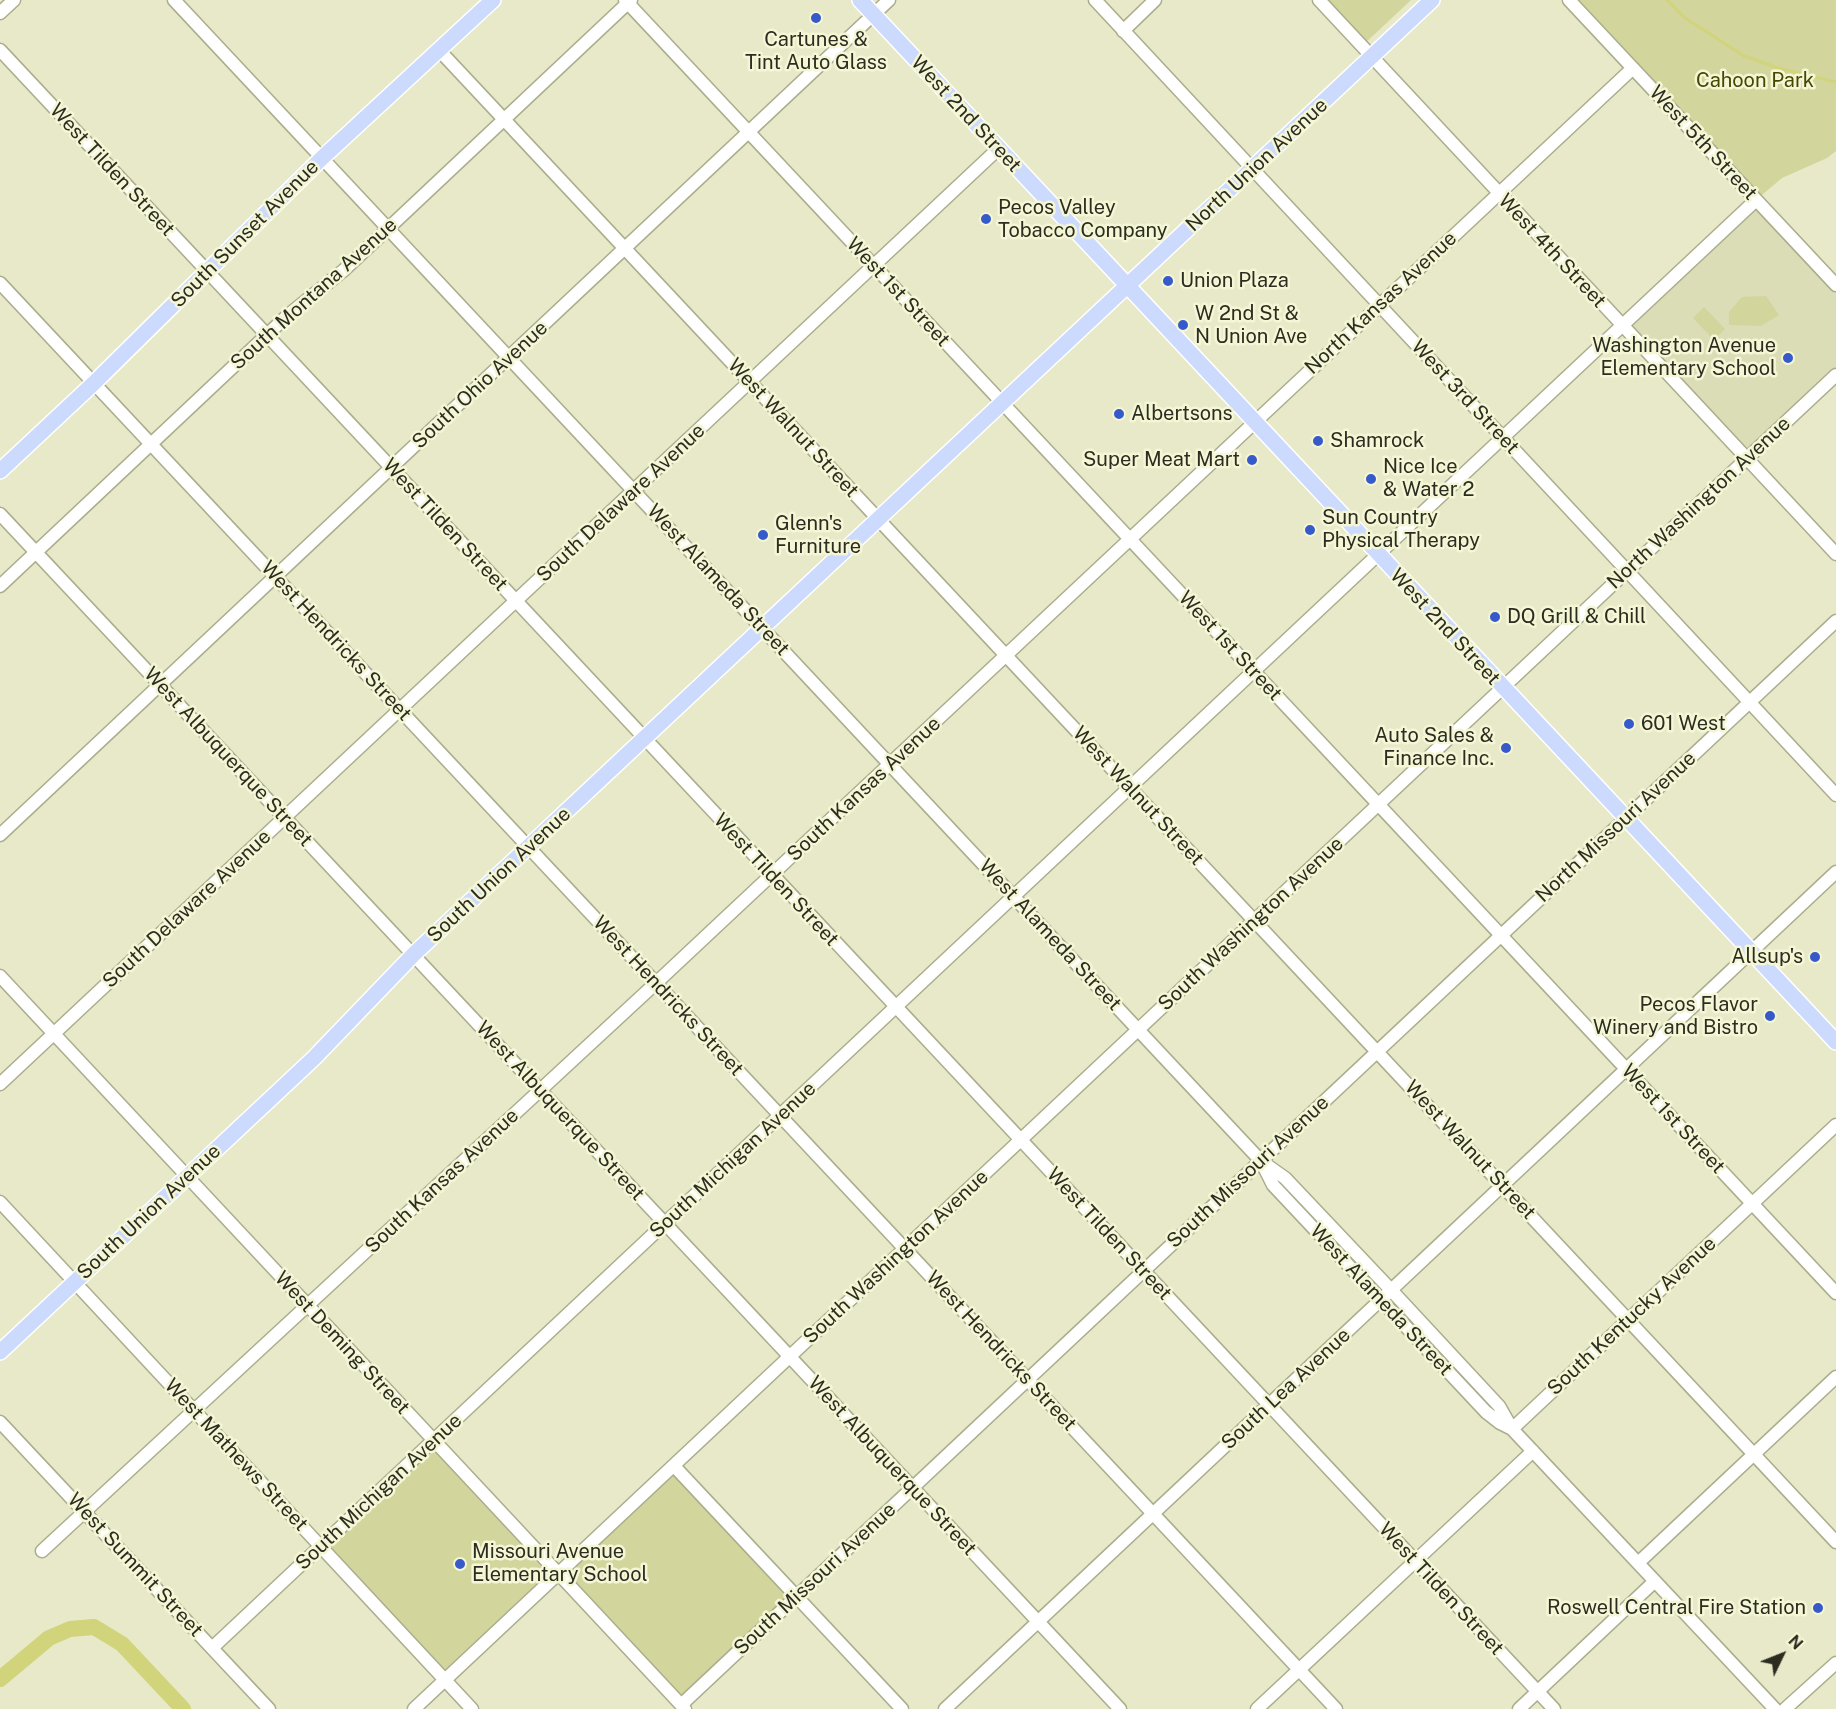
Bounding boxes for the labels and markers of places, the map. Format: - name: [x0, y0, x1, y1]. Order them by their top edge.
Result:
- marker: Cartunes & Tint Auto Glass: [809, 11, 823, 25]
- place label: Cartunes & Tint Auto Glass: [745, 28, 887, 75]
- place label: Pecos Valley Tobacco Company: [998, 196, 1168, 243]
- marker: Pecos Valley Tobacco Company: [979, 212, 993, 226]
- place label: Union Plaza: [1180, 269, 1289, 293]
- marker: Union Plaza: [1161, 274, 1175, 288]
- place label: W 2nd St & N Union Ave: [1195, 302, 1307, 349]
- marker: W 2nd St & N Union Ave: [1176, 318, 1190, 332]
- place label: Washington Avenue Elementary School: [1592, 334, 1776, 381]
- marker: Washington Avenue Elementary School: [1781, 351, 1795, 365]
- place label: Albertsons: [1131, 402, 1233, 426]
- marker: Albertsons: [1112, 407, 1126, 421]
- place label: Shamrock: [1330, 429, 1424, 453]
- marker: Shamrock: [1311, 434, 1325, 448]
- place label: Super Meat Mart: [1083, 448, 1240, 472]
- marker: Super Meat Mart: [1245, 453, 1259, 467]
- place label: Nice Ice & Water 2: [1383, 455, 1474, 502]
- marker: Nice Ice & Water 2: [1364, 472, 1378, 486]
- place label: Sun Country Physical Therapy: [1322, 506, 1480, 553]
- place label: Glenn's Furniture: [775, 512, 861, 559]
- marker: Sun Country Physical Therapy: [1303, 523, 1317, 537]
- marker: Glenn's Furniture: [756, 528, 770, 542]
- place label: DQ Grill & Chill: [1507, 605, 1646, 629]
- marker: DQ Grill & Chill: [1488, 610, 1502, 624]
- place label: 601 West: [1641, 712, 1726, 736]
- marker: 601 West: [1622, 717, 1636, 731]
- place label: Auto Sales & Finance Inc.: [1374, 724, 1494, 771]
- marker: Auto Sales & Finance Inc.: [1499, 741, 1513, 755]
- place label: Allsup's: [1731, 945, 1803, 969]
- marker: Allsup's: [1808, 950, 1822, 964]
- place label: Pecos Flavor Winery and Bistro: [1593, 993, 1758, 1040]
- marker: Pecos Flavor Winery and Bistro: [1763, 1009, 1777, 1023]
- place label: Missouri Avenue Elementary School: [472, 1540, 648, 1587]
- marker: Missouri Avenue Elementary School: [453, 1557, 467, 1571]
- place label: Roswell Central Fire Station: [1547, 1596, 1806, 1620]
- marker: Roswell Central Fire Station: [1811, 1601, 1825, 1615]

